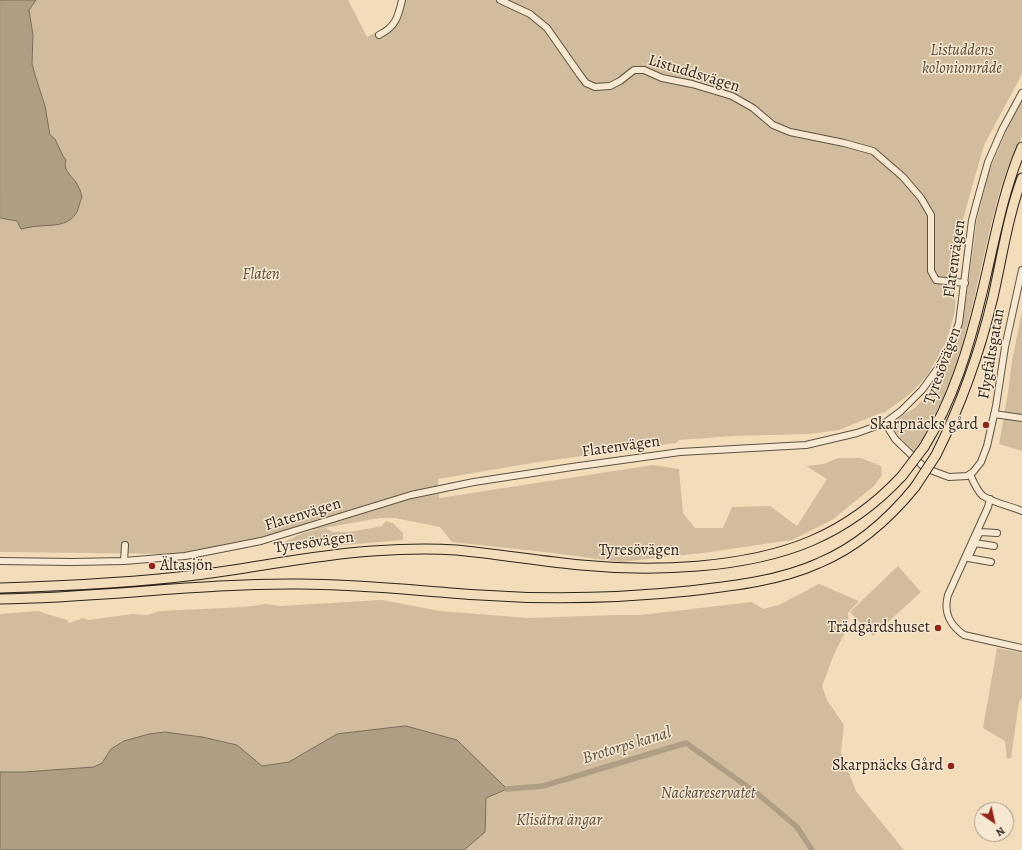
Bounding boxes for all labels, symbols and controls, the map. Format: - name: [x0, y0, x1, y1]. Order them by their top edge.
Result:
- park label: Listuddens koloniområde: [922, 41, 1002, 79]
- street label: Listuddsvägen: [646, 51, 742, 97]
- street label: Flatenvägen: [940, 219, 970, 299]
- park label: Flaten: [242, 265, 280, 285]
- street label: Flygfältsgatan: [975, 307, 1009, 401]
- street label: Tyresövägen: [920, 325, 966, 407]
- place label: Skarpnäcks gård: [870, 415, 978, 435]
- marker: Skarpnäcks gård: [981, 420, 991, 430]
- street label: Flatenvägen: [581, 432, 661, 462]
- street label: Flatenvägen: [263, 494, 343, 536]
- street label: Tyresövägen: [273, 528, 355, 558]
- street label: Tyresövägen: [599, 541, 679, 561]
- place label: Ältasjön: [160, 556, 213, 576]
- marker: Ältasjön: [147, 561, 157, 571]
- place label: Trädgårdshuset: [827, 618, 930, 638]
- marker: Trädgårdshuset: [933, 623, 943, 633]
- water label: Brotorps kanal: [580, 723, 674, 769]
- place label: Skarpnäcks Gård: [832, 756, 943, 776]
- marker: Skarpnäcks Gård: [946, 761, 956, 771]
- park label: Nackareservatet: [661, 784, 755, 804]
- north arrow: [974, 802, 1014, 842]
- park label: Klisätra ängar: [516, 811, 602, 831]
- text: N: [993, 823, 1008, 840]

